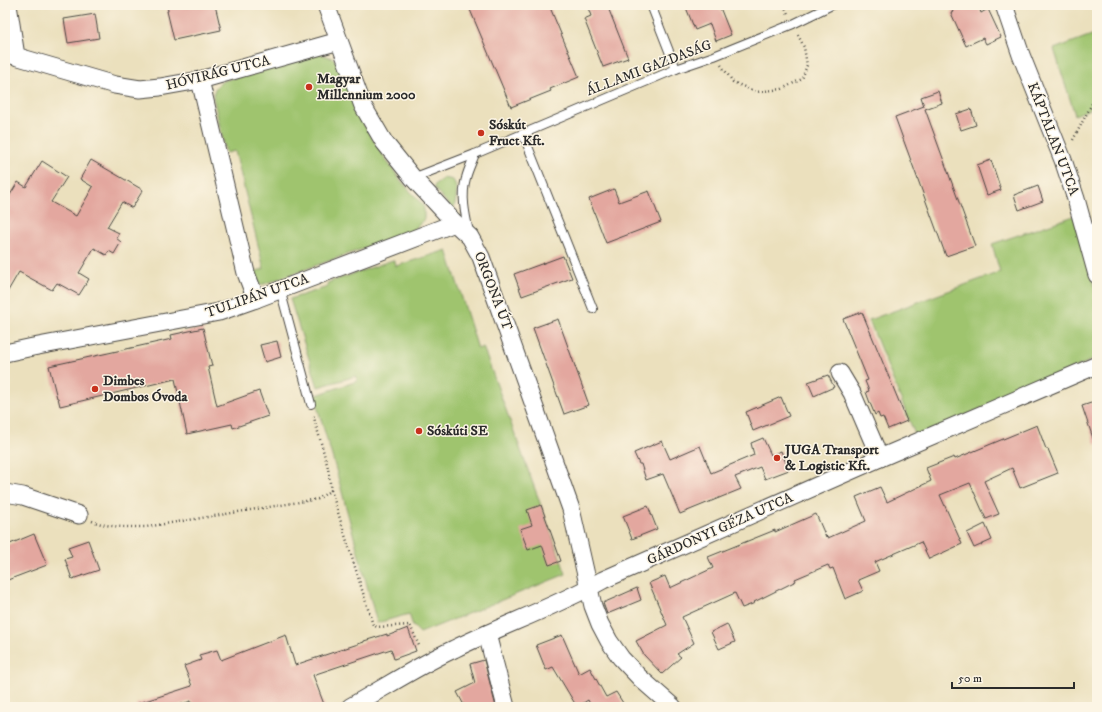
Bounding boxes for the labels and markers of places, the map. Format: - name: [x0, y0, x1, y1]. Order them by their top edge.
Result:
- place label: Magyar Millennium 2000: [317, 70, 416, 104]
- marker: Magyar Millennium 2000: [304, 82, 314, 92]
- place label: Sóskút Fruct Kft.: [489, 116, 544, 150]
- marker: Sóskút Fruct Kft.: [476, 128, 486, 138]
- place label: Dimbes Dombos Óvoda: [103, 372, 189, 406]
- marker: Dimbes Dombos Óvoda: [90, 384, 100, 394]
- place label: Sóskúti SE: [427, 422, 488, 440]
- marker: Sóskúti SE: [414, 426, 424, 436]
- place label: JUGA Transport & Logistic Kft.: [783, 441, 879, 475]
- marker: JUGA Transport & Logistic Kft.: [772, 453, 782, 463]

